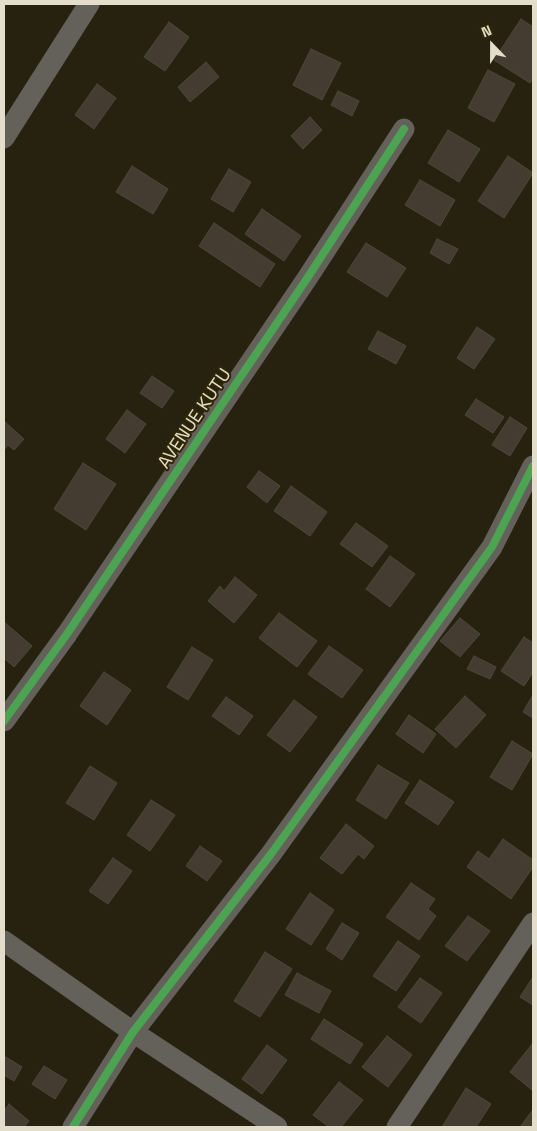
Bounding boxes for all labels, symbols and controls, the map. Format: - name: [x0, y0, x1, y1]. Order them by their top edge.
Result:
- north arrow: [467, 20, 517, 70]
- text: N: [479, 21, 494, 41]
- street label: AVENUE KUTU: [154, 365, 236, 473]

